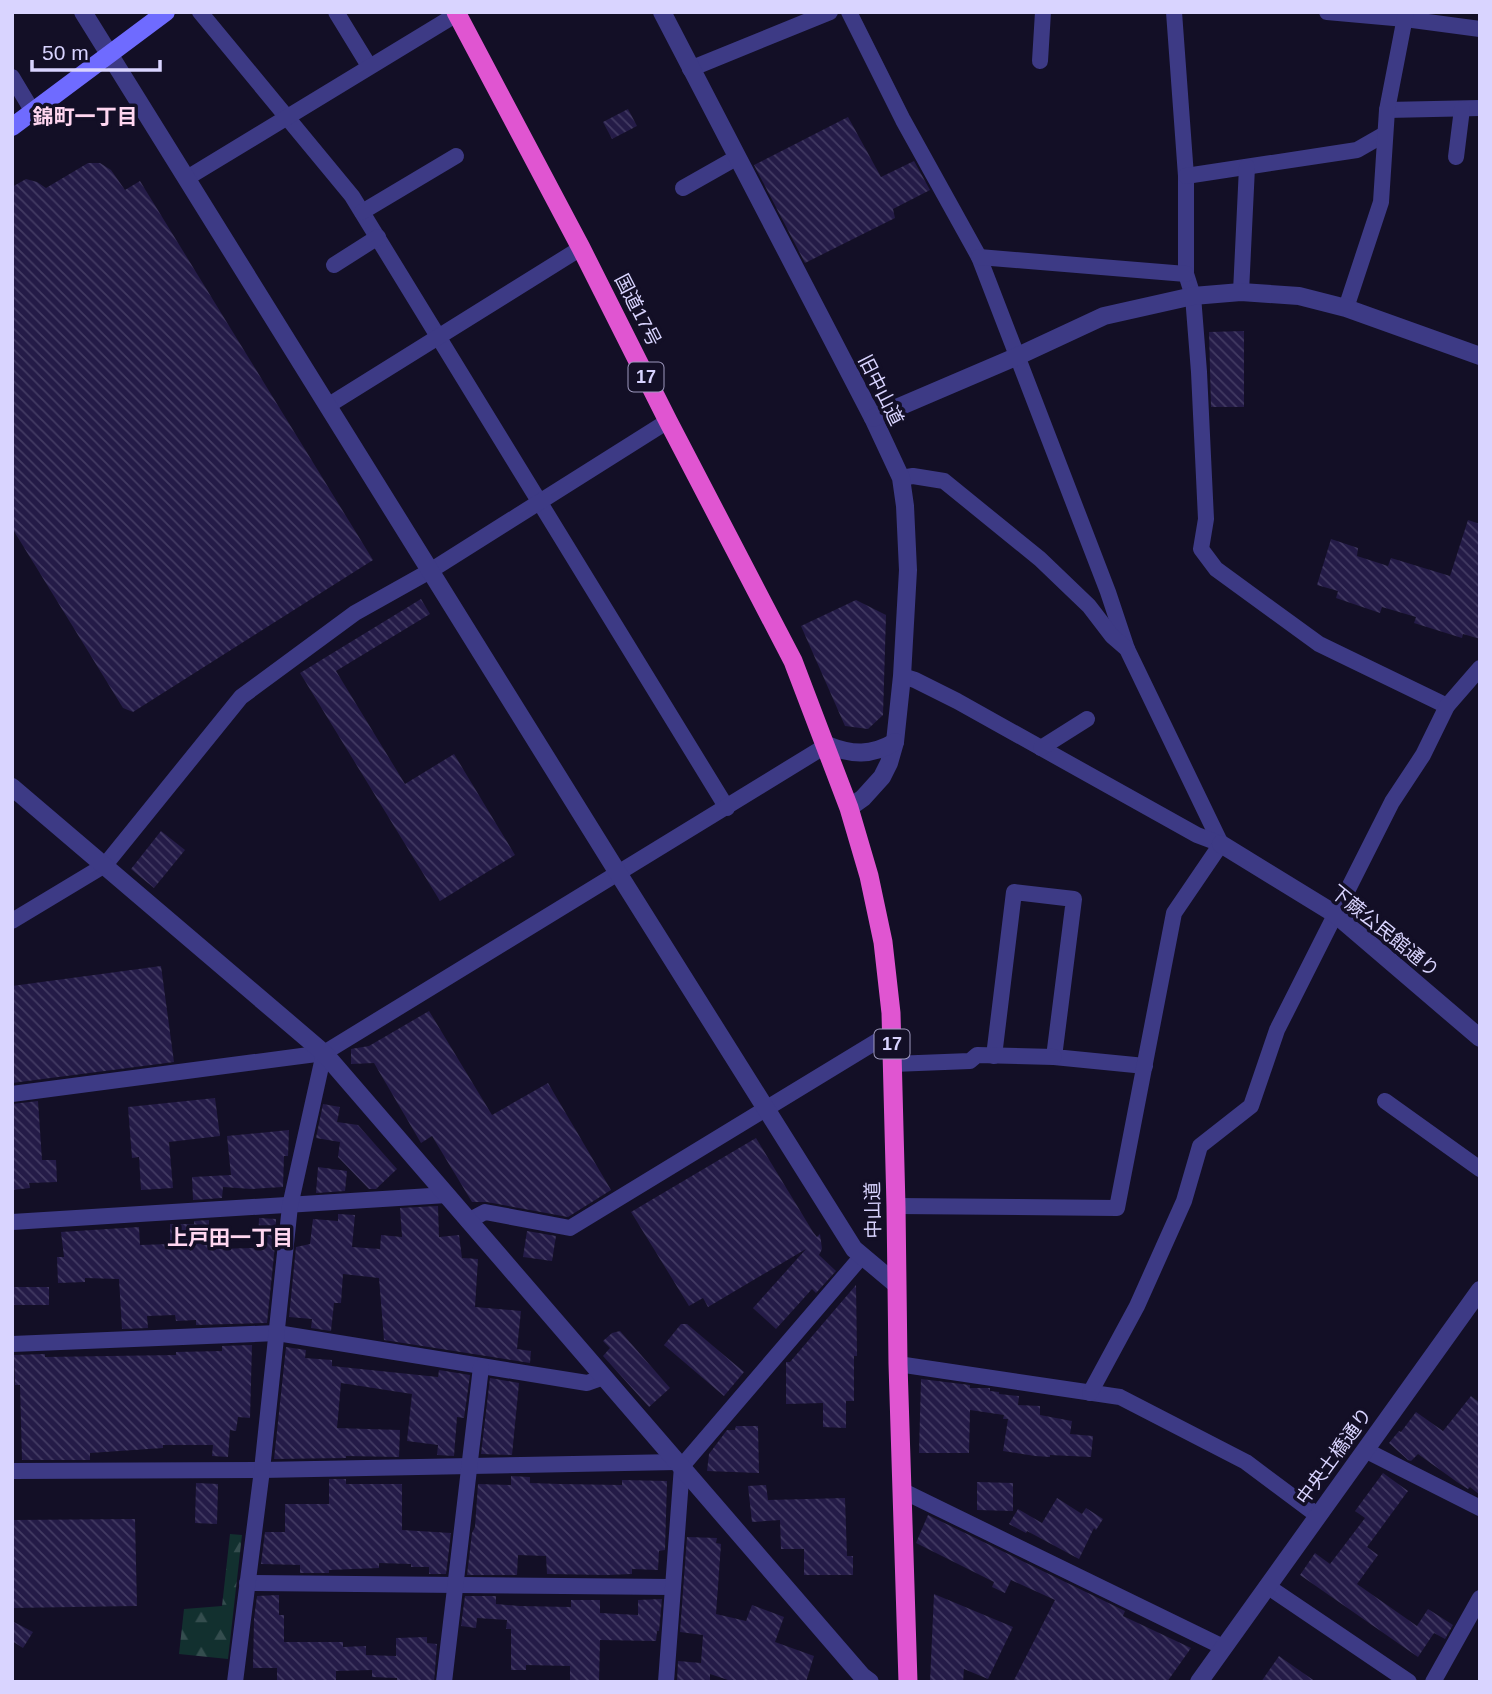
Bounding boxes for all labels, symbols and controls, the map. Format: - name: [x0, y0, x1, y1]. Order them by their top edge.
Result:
- scale bar: [32, 28, 159, 72]
- text: 50 m: [42, 41, 89, 64]
- district label: 錦町一丁目: [33, 105, 138, 128]
- street label: 国道17号: [611, 270, 665, 350]
- street label: 旧中山道: [854, 351, 908, 429]
- road number: 17: [628, 362, 664, 391]
- street label: 下蕨公民館通り: [1327, 881, 1443, 981]
- road number: 17: [874, 1030, 910, 1058]
- street label: 中山道: [862, 1181, 884, 1239]
- district label: 上戸田一丁目: [167, 1226, 293, 1249]
- street label: 中央土橋通り: [1292, 1404, 1376, 1508]

